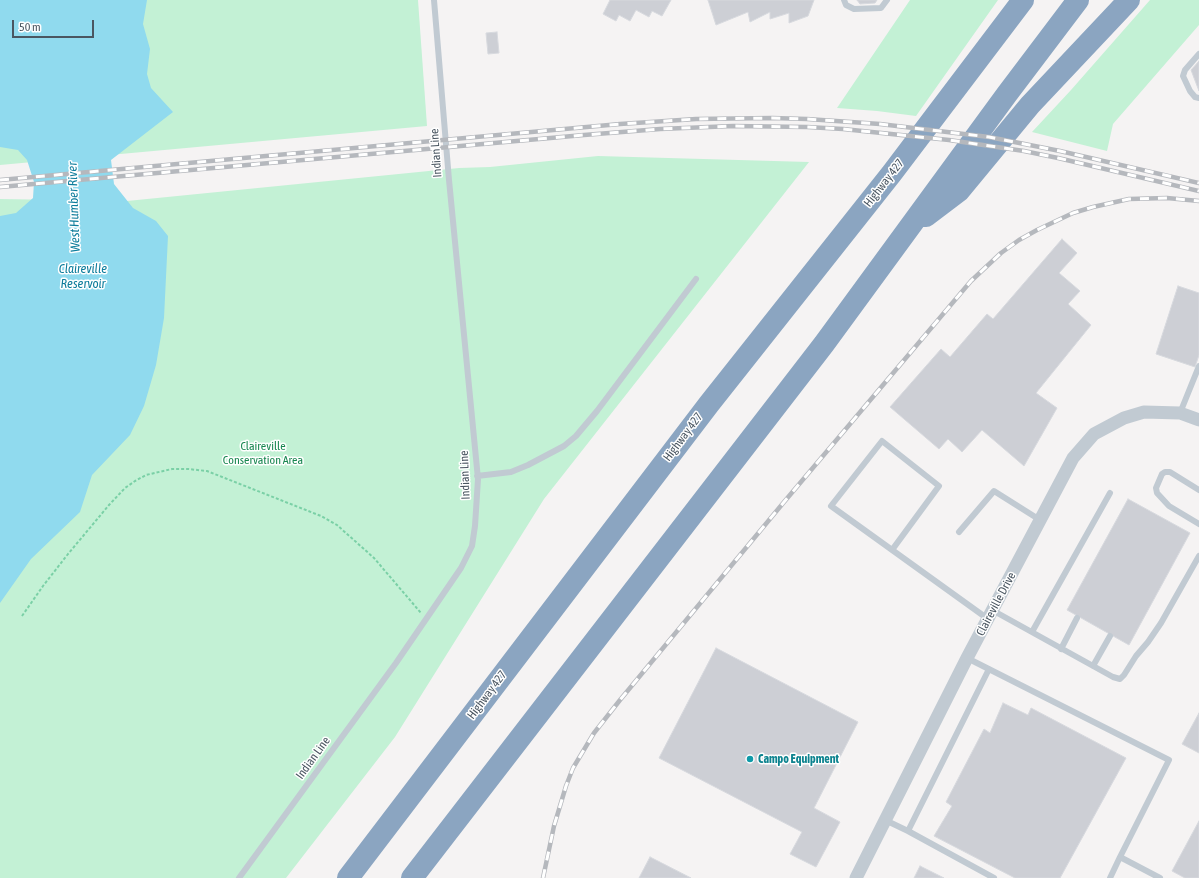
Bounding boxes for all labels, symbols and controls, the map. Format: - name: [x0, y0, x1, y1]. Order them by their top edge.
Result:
- scale bar: [14, 12, 96, 38]
- text: 50 m: [19, 20, 41, 34]
- street label: Indian Line: [427, 128, 445, 178]
- street label: Highway 427: [861, 156, 907, 210]
- water label: West Humber River: [65, 162, 83, 252]
- water label: Claireville Reservoir: [59, 261, 107, 292]
- street label: Highway 427: [660, 410, 706, 464]
- park label: Claireville Conservation Area: [223, 439, 303, 467]
- street label: Indian Line: [457, 450, 473, 500]
- street label: Claireville Drive: [973, 570, 1019, 638]
- street label: Highway 427: [464, 668, 510, 722]
- street label: Indian Line: [293, 734, 333, 782]
- place label: Campo Equipment: [758, 752, 839, 766]
- marker: Campo Equipment: [745, 754, 755, 764]

